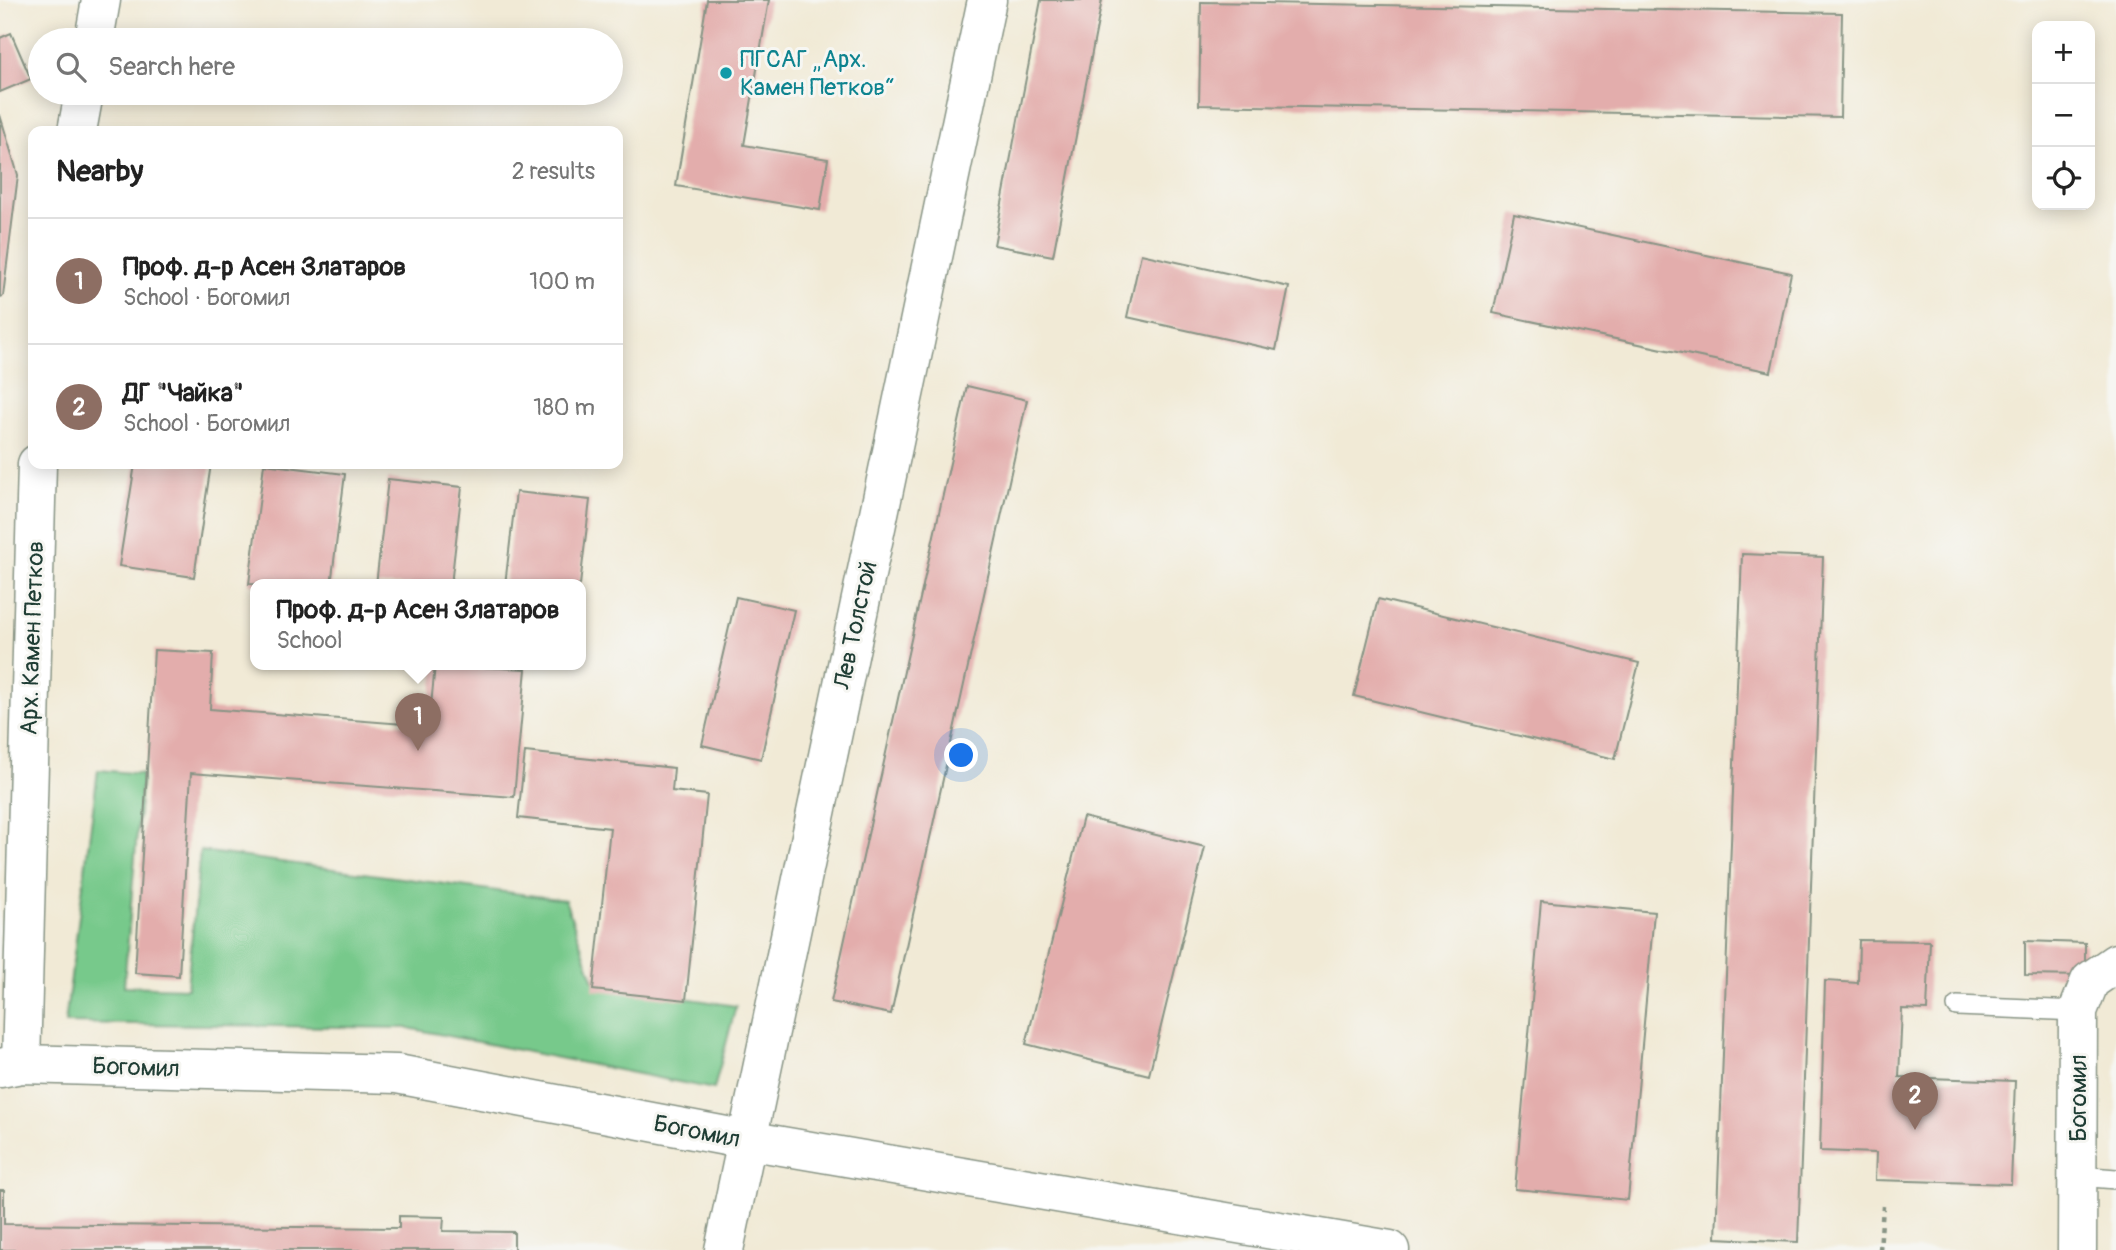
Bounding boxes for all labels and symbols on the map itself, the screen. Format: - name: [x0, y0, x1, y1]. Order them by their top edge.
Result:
- place label: ПГСАГ „Арх. Камен Петков“: [740, 45, 895, 102]
- marker: ПГСАГ „Арх. Камен Петков“: [718, 65, 734, 81]
- street label: Арх. Камен Петков: [15, 540, 50, 736]
- street label: Лев Толстой: [828, 558, 883, 693]
- pin: 1: [395, 693, 441, 751]
- your location: [944, 738, 978, 772]
- street label: Богомил: [92, 1051, 180, 1084]
- street label: Богомил: [2064, 1054, 2093, 1142]
- pin: 2: [1892, 1072, 1938, 1130]
- street label: Богомил: [651, 1109, 743, 1154]

